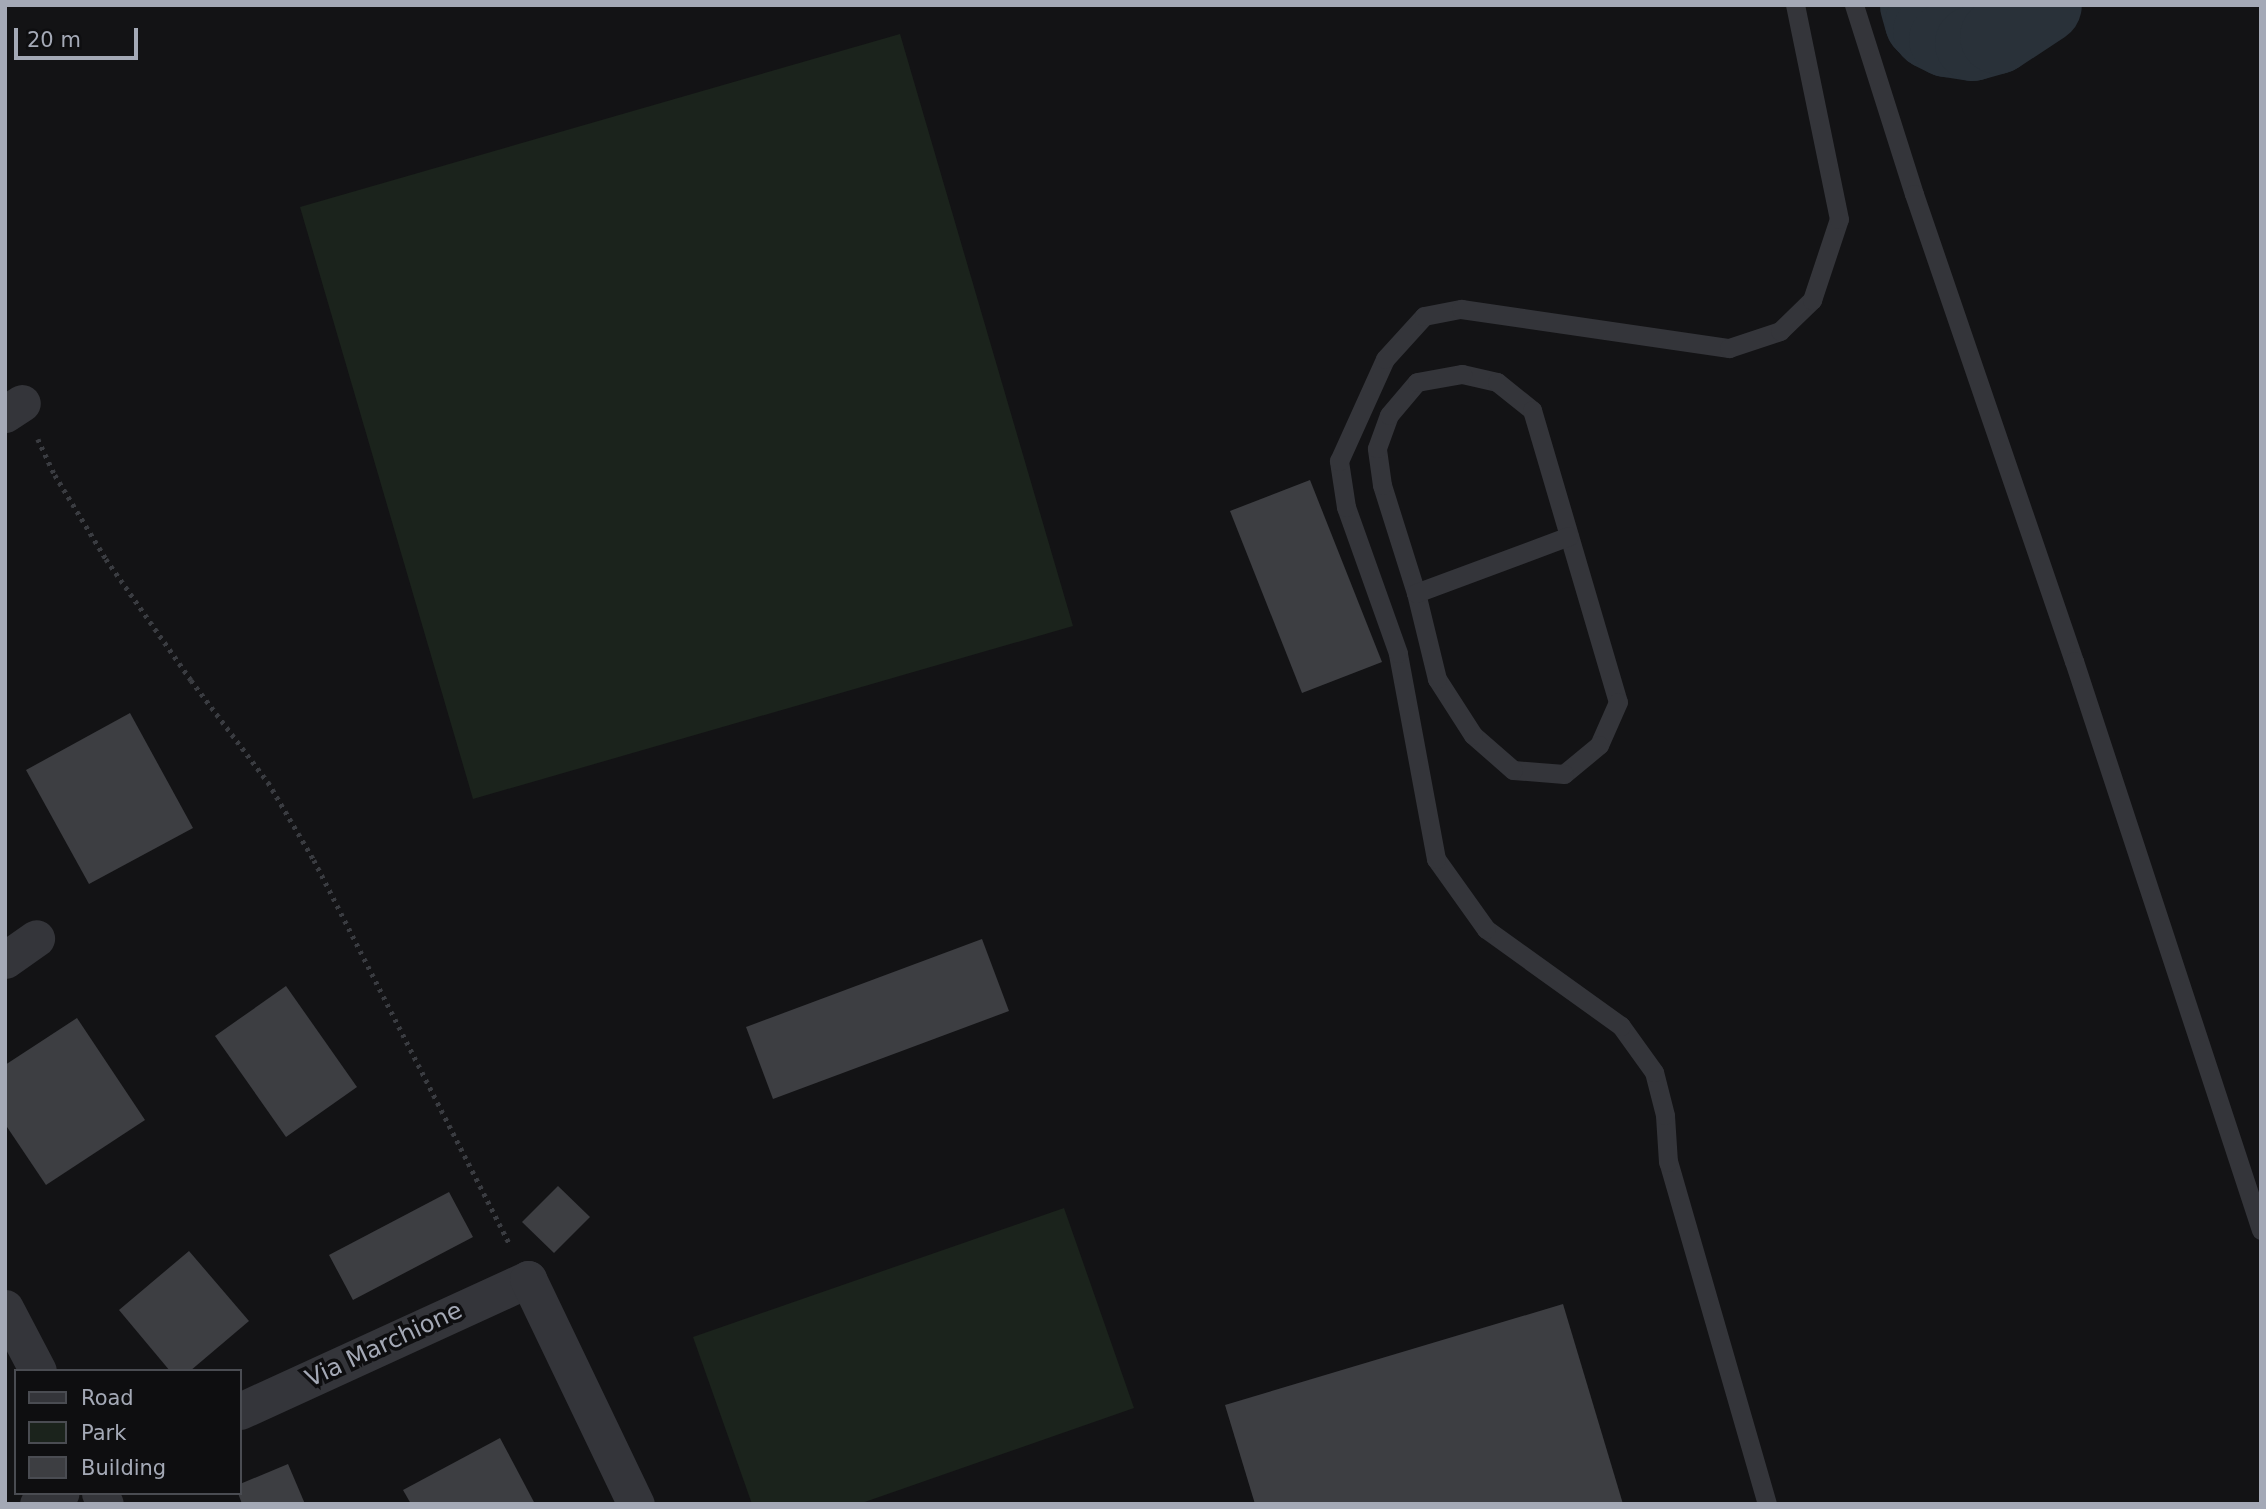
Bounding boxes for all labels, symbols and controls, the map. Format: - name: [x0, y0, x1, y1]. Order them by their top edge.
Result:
- scale bar: [18, 14, 142, 58]
- text: 20 m: [27, 28, 81, 52]
- street label: Via Marchione: [301, 1296, 467, 1394]
- legend: [14, 1369, 242, 1495]
- text: Road: [81, 1386, 134, 1410]
- text: Park: [81, 1421, 126, 1445]
- text: Building: [81, 1456, 166, 1480]

